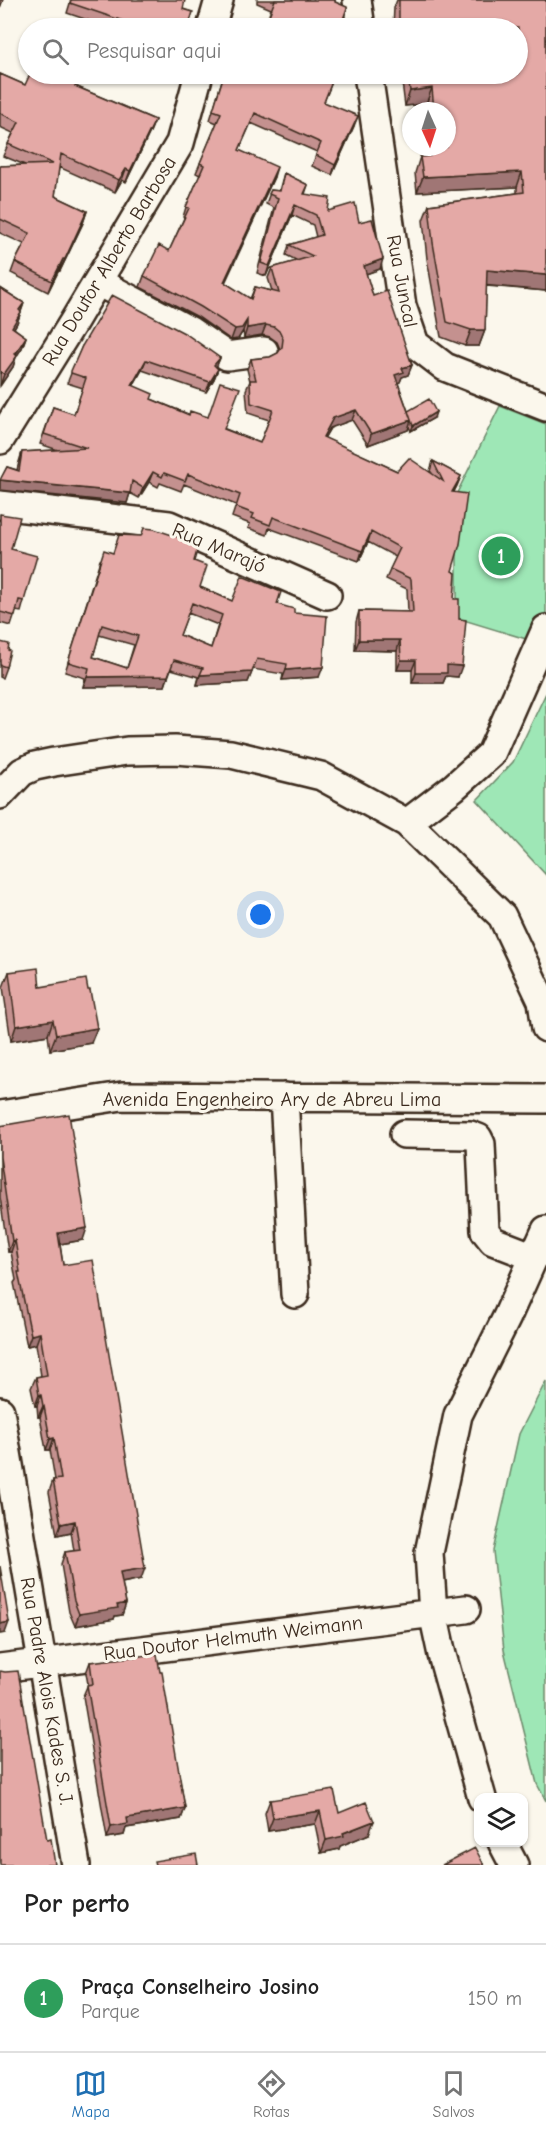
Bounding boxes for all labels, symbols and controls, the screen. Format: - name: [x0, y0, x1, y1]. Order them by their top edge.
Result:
- search box: [18, 18, 528, 84]
- icon: search: [39, 35, 72, 68]
- text: Pesquisar aqui: [87, 38, 222, 64]
- north arrow: [402, 102, 456, 156]
- street label: Rua Doutor Alberto Barbosa: [37, 152, 181, 370]
- street label: Rua Juncal: [382, 233, 422, 329]
- street label: Rua Marajó: [169, 518, 269, 578]
- pin: 1: [482, 534, 520, 578]
- your location: [246, 900, 275, 929]
- street label: Avenida Engenheiro Ary de Abreu Lima: [103, 1088, 441, 1111]
- street label: Rua Padre Alois Kades S. J.: [16, 1575, 78, 1807]
- street label: Rua Doutor Helmuth Weimann: [102, 1611, 364, 1665]
- map controls: [474, 1793, 528, 1847]
- button: layers: [474, 1793, 528, 1847]
- text: Por perto: [24, 1889, 130, 1919]
- text: Praça Conselheiro Josino: [81, 1974, 319, 2000]
- text: 1: [40, 1987, 47, 2010]
- text: 150 m: [468, 1987, 522, 2010]
- text: Parque: [81, 2000, 140, 2023]
- tab: Mapa: [71, 2067, 110, 2121]
- tab: Rotas: [253, 2067, 290, 2121]
- tab: Salvos: [433, 2067, 475, 2121]

